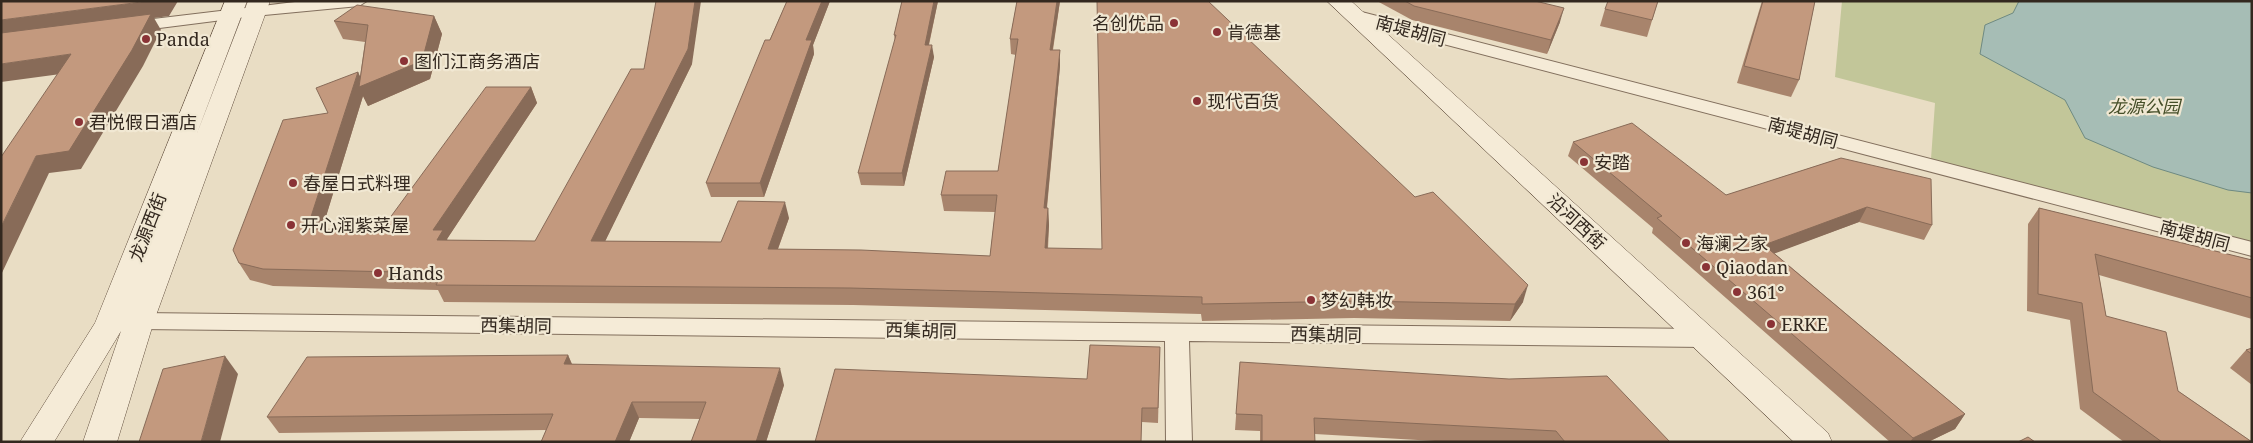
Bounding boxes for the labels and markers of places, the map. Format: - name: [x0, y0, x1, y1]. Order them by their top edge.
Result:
- place label: 名创优品: [1092, 11, 1164, 35]
- marker: 名创优品: [1168, 17, 1180, 29]
- place label: 肯德基: [1227, 20, 1281, 44]
- marker: 肯德基: [1211, 26, 1223, 38]
- place label: Panda: [156, 27, 210, 51]
- marker: Panda: [140, 33, 152, 45]
- place label: 图们江商务酒店: [414, 49, 540, 73]
- marker: 图们江商务酒店: [398, 55, 410, 67]
- place label: 现代百货: [1207, 89, 1279, 113]
- marker: 现代百货: [1191, 95, 1203, 107]
- place label: 君悦假日酒店: [89, 110, 197, 134]
- marker: 君悦假日酒店: [73, 116, 85, 128]
- place label: 安踏: [1594, 150, 1630, 174]
- marker: 安踏: [1578, 156, 1590, 168]
- place label: 春屋日式料理: [303, 171, 411, 195]
- marker: 春屋日式料理: [287, 177, 299, 189]
- place label: 开心润紫菜屋: [301, 213, 409, 237]
- marker: 开心润紫菜屋: [285, 219, 297, 231]
- place label: 海澜之家: [1696, 231, 1768, 255]
- marker: 海澜之家: [1680, 237, 1692, 249]
- place label: Qiaodan: [1716, 255, 1789, 279]
- place label: Hands: [388, 261, 443, 285]
- marker: Qiaodan: [1700, 261, 1712, 273]
- marker: Hands: [372, 267, 384, 279]
- place label: 361°: [1747, 280, 1784, 304]
- marker: 361°: [1731, 286, 1743, 298]
- place label: 梦幻韩妆: [1321, 288, 1393, 312]
- marker: 梦幻韩妆: [1305, 294, 1317, 306]
- place label: ERKE: [1781, 312, 1828, 336]
- marker: ERKE: [1765, 318, 1777, 330]

